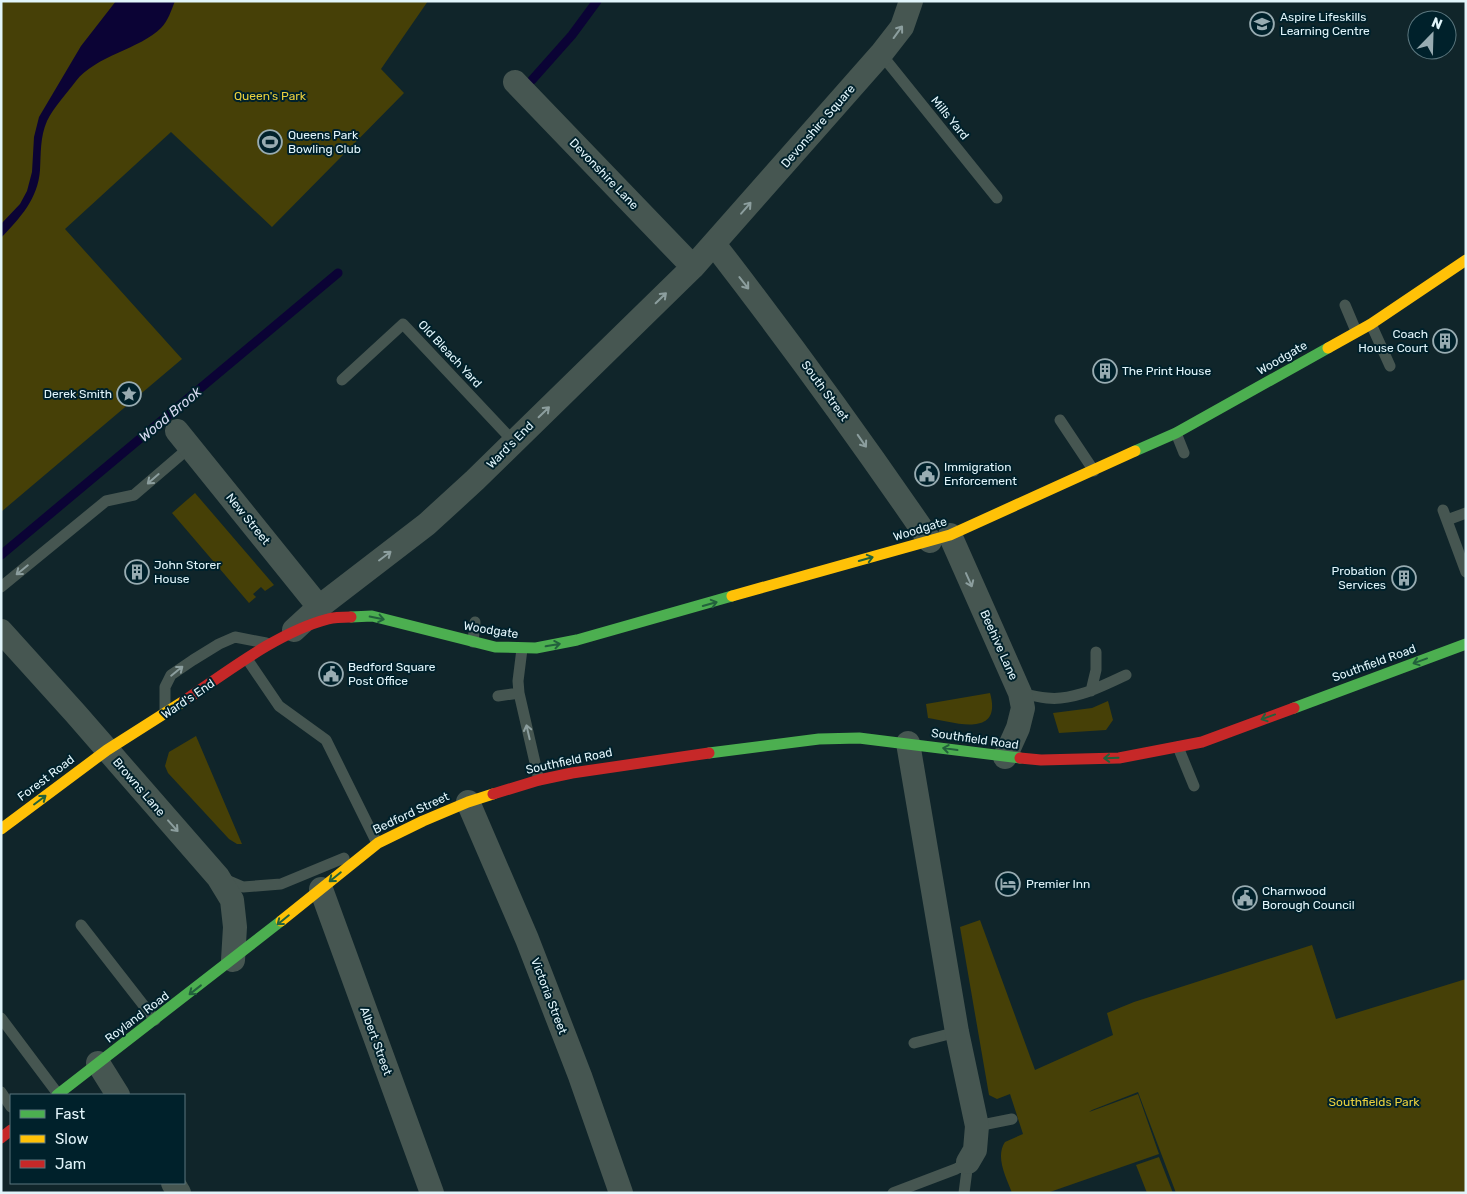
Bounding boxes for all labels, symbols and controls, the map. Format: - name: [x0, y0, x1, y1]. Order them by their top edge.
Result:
- place label: Aspire Lifeskills Learning Centre: [1280, 10, 1370, 38]
- north arrow: [1407, 10, 1457, 60]
- school or university icon: Aspire Lifeskills Learning Centre: [1249, 11, 1275, 37]
- text: N: [1429, 14, 1445, 33]
- one-way arrow: [893, 25, 903, 39]
- street label: Devonshire Square: [778, 81, 858, 170]
- park label: Queen's Park: [234, 89, 307, 103]
- street label: Mills Yard: [928, 93, 972, 143]
- place label: Queens Park Bowling Club: [288, 128, 361, 156]
- sports icon: Queens Park Bowling Club: [257, 129, 283, 155]
- street label: Devonshire Lane: [567, 136, 642, 213]
- one-way arrow: [740, 201, 752, 214]
- one-way arrow: [739, 276, 749, 290]
- one-way arrow: [654, 292, 667, 304]
- street label: Old Bleach Yard: [415, 318, 485, 390]
- place label: Coach House Court: [1358, 327, 1428, 355]
- building icon: Coach House Court: [1432, 328, 1458, 354]
- street label: Woodgate: [1255, 338, 1310, 378]
- street label: South Street: [798, 358, 852, 424]
- building icon: The Print House: [1092, 358, 1118, 384]
- place label: The Print House: [1122, 364, 1211, 378]
- place icon: Derek Smith: [116, 381, 142, 407]
- water label: Wood Brook: [136, 383, 206, 446]
- place label: Derek Smith: [44, 387, 112, 401]
- one-way arrow: [538, 406, 551, 418]
- street label: Ward's End: [484, 419, 536, 471]
- one-way arrow: [857, 434, 867, 448]
- place label: Immigration Enforcement: [944, 460, 1017, 488]
- public building icon: Immigration Enforcement: [914, 461, 940, 487]
- one-way arrow: [147, 473, 160, 485]
- street label: New Street: [223, 491, 273, 548]
- street label: Woodgate: [891, 514, 949, 544]
- one-way arrow: [378, 551, 392, 561]
- one-way arrow: [858, 554, 874, 564]
- place label: John Storer House: [154, 558, 221, 586]
- building icon: John Storer House: [124, 559, 150, 585]
- one-way arrow: [16, 564, 29, 575]
- place label: Probation Services: [1332, 564, 1386, 592]
- building icon: Probation Services: [1391, 565, 1417, 591]
- one-way arrow: [965, 572, 975, 587]
- one-way arrow: [702, 598, 718, 608]
- street label: Beehive Lane: [977, 608, 1021, 682]
- one-way arrow: [369, 614, 385, 623]
- street label: Woodgate: [463, 619, 520, 641]
- one-way arrow: [545, 639, 561, 649]
- street label: Southfield Road: [1330, 641, 1418, 685]
- one-way arrow: [1413, 657, 1428, 666]
- place label: Bedford Square Post Office: [348, 660, 436, 688]
- public building icon: Bedford Square Post Office: [318, 661, 344, 687]
- one-way arrow: [170, 666, 183, 677]
- street label: Ward's End: [159, 676, 217, 722]
- one-way arrow: [1261, 713, 1276, 723]
- one-way arrow: [523, 725, 532, 741]
- street label: Southfield Road: [930, 726, 1020, 752]
- one-way arrow: [942, 744, 958, 754]
- street label: Southfield Road: [524, 745, 614, 777]
- street label: Forest Road: [15, 752, 77, 804]
- one-way arrow: [1104, 754, 1120, 763]
- street label: Browns Lane: [110, 755, 168, 819]
- street label: Bedford Street: [371, 789, 452, 837]
- one-way arrow: [33, 794, 46, 805]
- one-way arrow: [167, 820, 179, 833]
- one-way arrow: [329, 871, 342, 882]
- hotel icon: Premier Inn: [995, 871, 1021, 897]
- place label: Premier Inn: [1026, 877, 1090, 891]
- place label: Charnwood Borough Council: [1262, 884, 1355, 912]
- public building icon: Charnwood Borough Council: [1232, 885, 1258, 911]
- one-way arrow: [277, 914, 290, 925]
- street label: Victoria Street: [528, 956, 570, 1036]
- one-way arrow: [189, 985, 202, 996]
- street label: Royland Road: [102, 988, 172, 1046]
- street label: Albert Street: [357, 1005, 395, 1077]
- legend: [10, 1094, 185, 1184]
- park label: Southfields Park: [1329, 1095, 1420, 1109]
- text: Fast: [55, 1105, 85, 1123]
- text: Slow: [55, 1130, 88, 1148]
- text: Jam: [55, 1155, 86, 1173]

